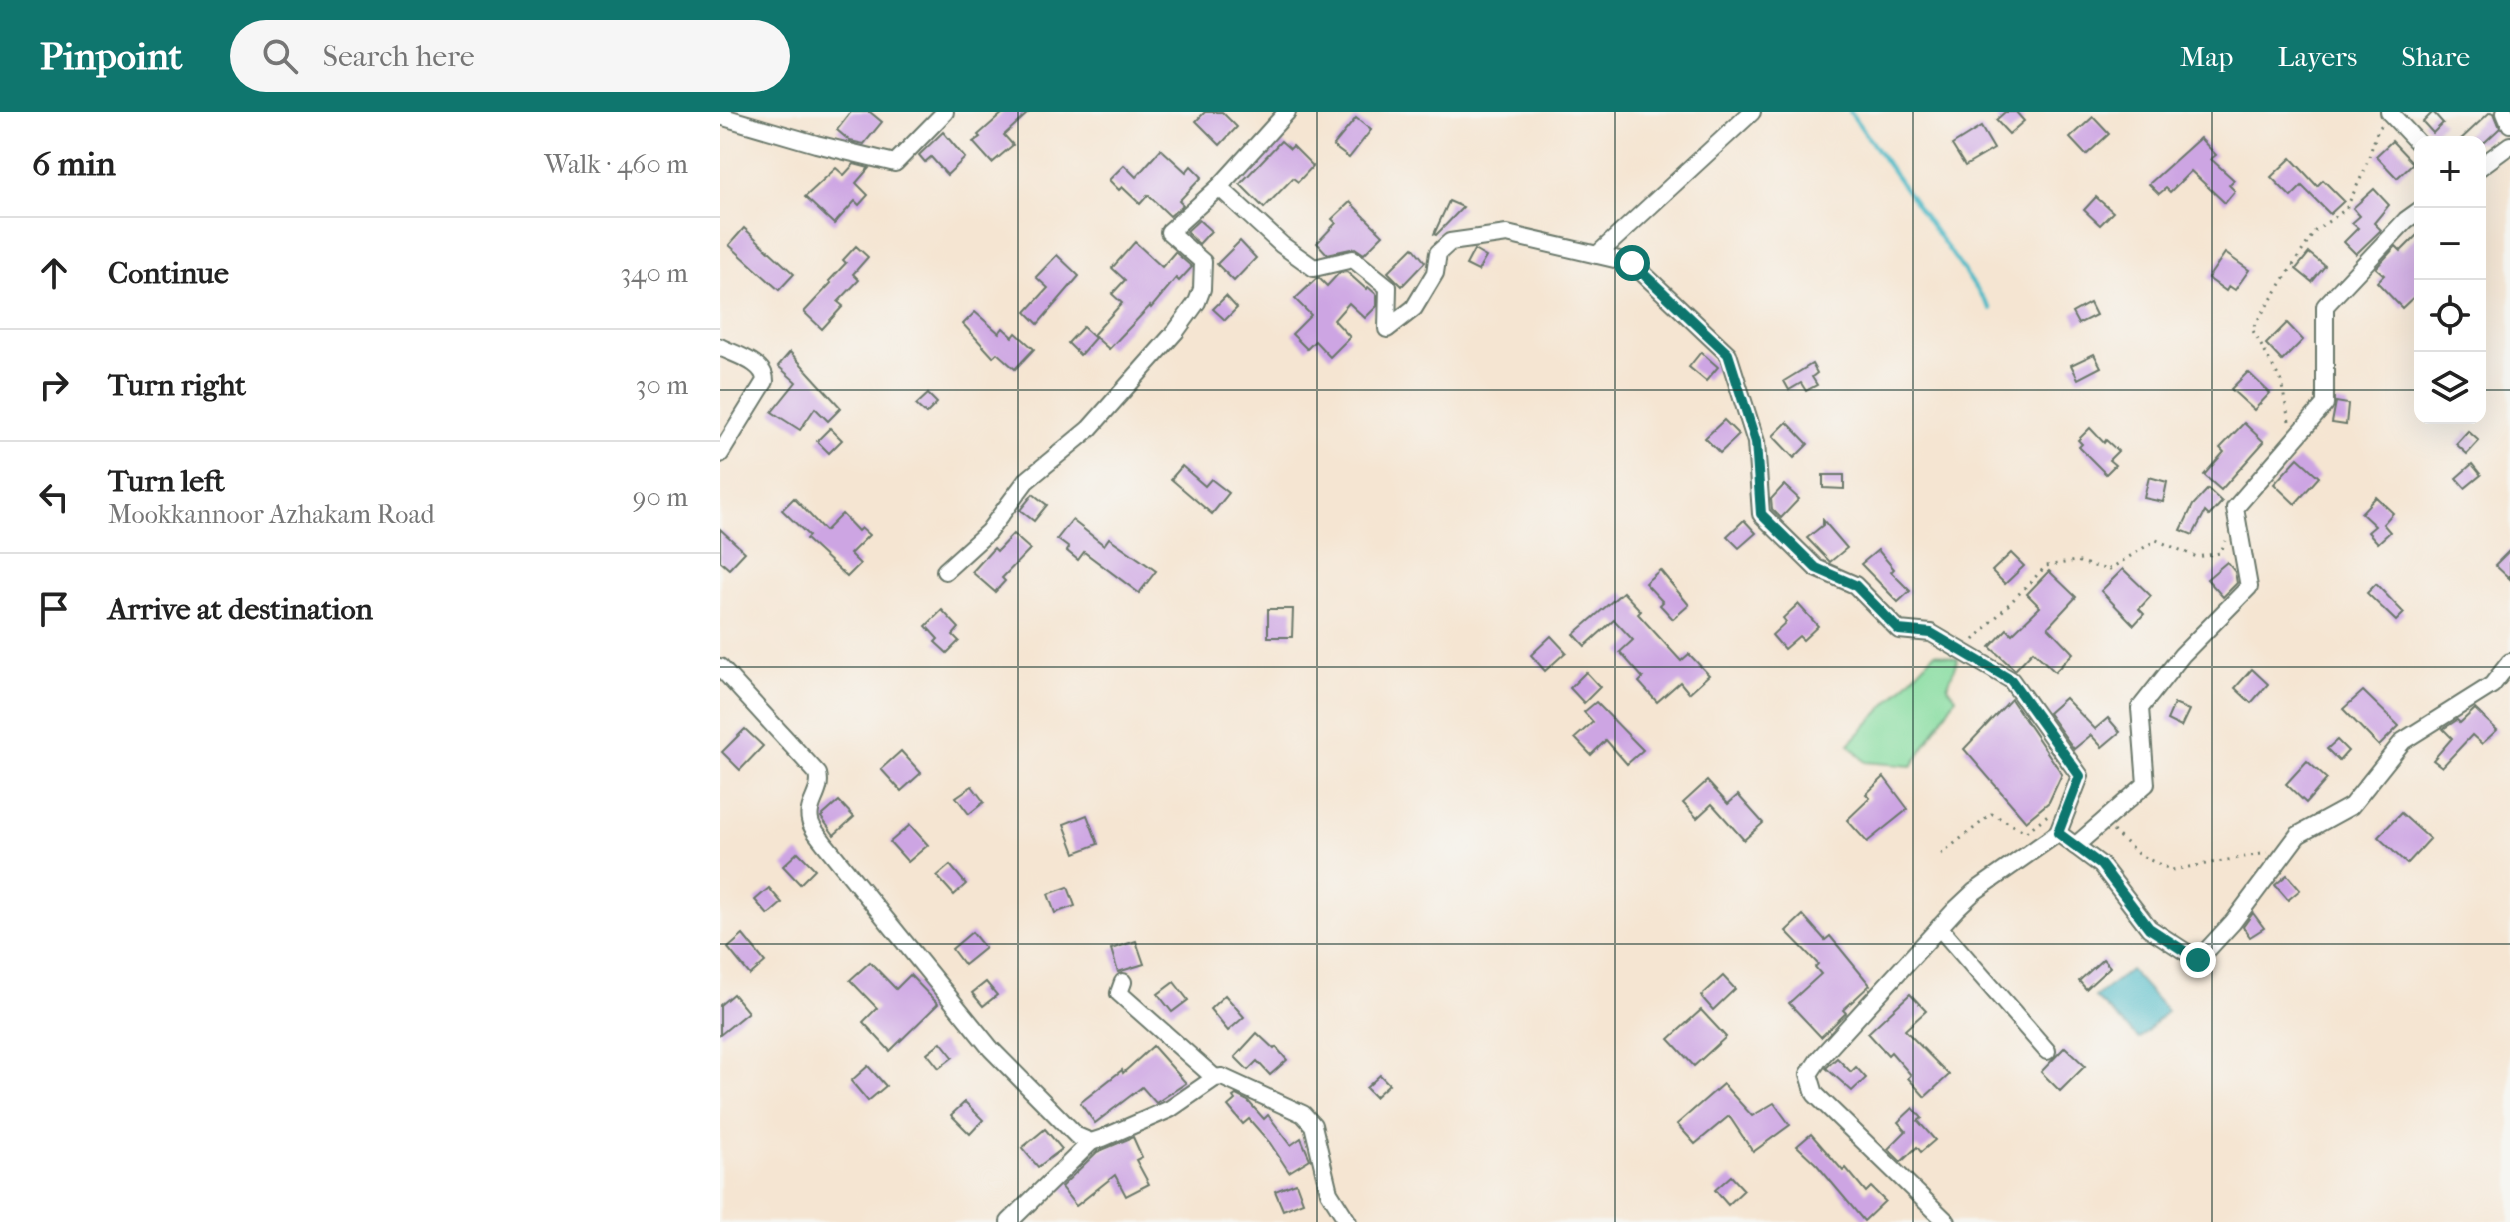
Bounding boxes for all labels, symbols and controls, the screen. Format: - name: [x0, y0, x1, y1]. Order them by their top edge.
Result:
- search box: [230, 20, 790, 92]
- text: Pinpoint: [40, 34, 182, 79]
- icon: search: [258, 34, 302, 78]
- text: Search here: [322, 39, 475, 74]
- text: Map: [2180, 40, 2233, 73]
- text: Layers: [2277, 40, 2357, 73]
- text: Share: [2401, 40, 2470, 73]
- map controls: [2414, 136, 2486, 424]
- button: +: [2414, 136, 2486, 208]
- text: 6 min: [32, 144, 116, 184]
- text: Walk · 460 m: [544, 149, 688, 180]
- button: −: [2414, 208, 2486, 280]
- route start: [1614, 245, 1650, 281]
- icon: ahead: [32, 251, 76, 295]
- text: Continue: [108, 256, 229, 291]
- text: 340 m: [620, 258, 688, 289]
- button: locate: [2414, 280, 2486, 352]
- button: layers: [2414, 352, 2486, 424]
- icon: right: [32, 363, 76, 407]
- text: Turn right: [108, 368, 246, 403]
- text: 30 m: [636, 370, 688, 401]
- text: Turn left: [108, 464, 225, 499]
- icon: left: [32, 475, 76, 519]
- text: 90 m: [633, 482, 688, 513]
- text: Mookkannoor Azhakam Road: [108, 499, 435, 530]
- icon: arrive: [32, 587, 76, 631]
- text: Arrive at destination: [108, 592, 373, 627]
- route end: [2180, 942, 2216, 978]

